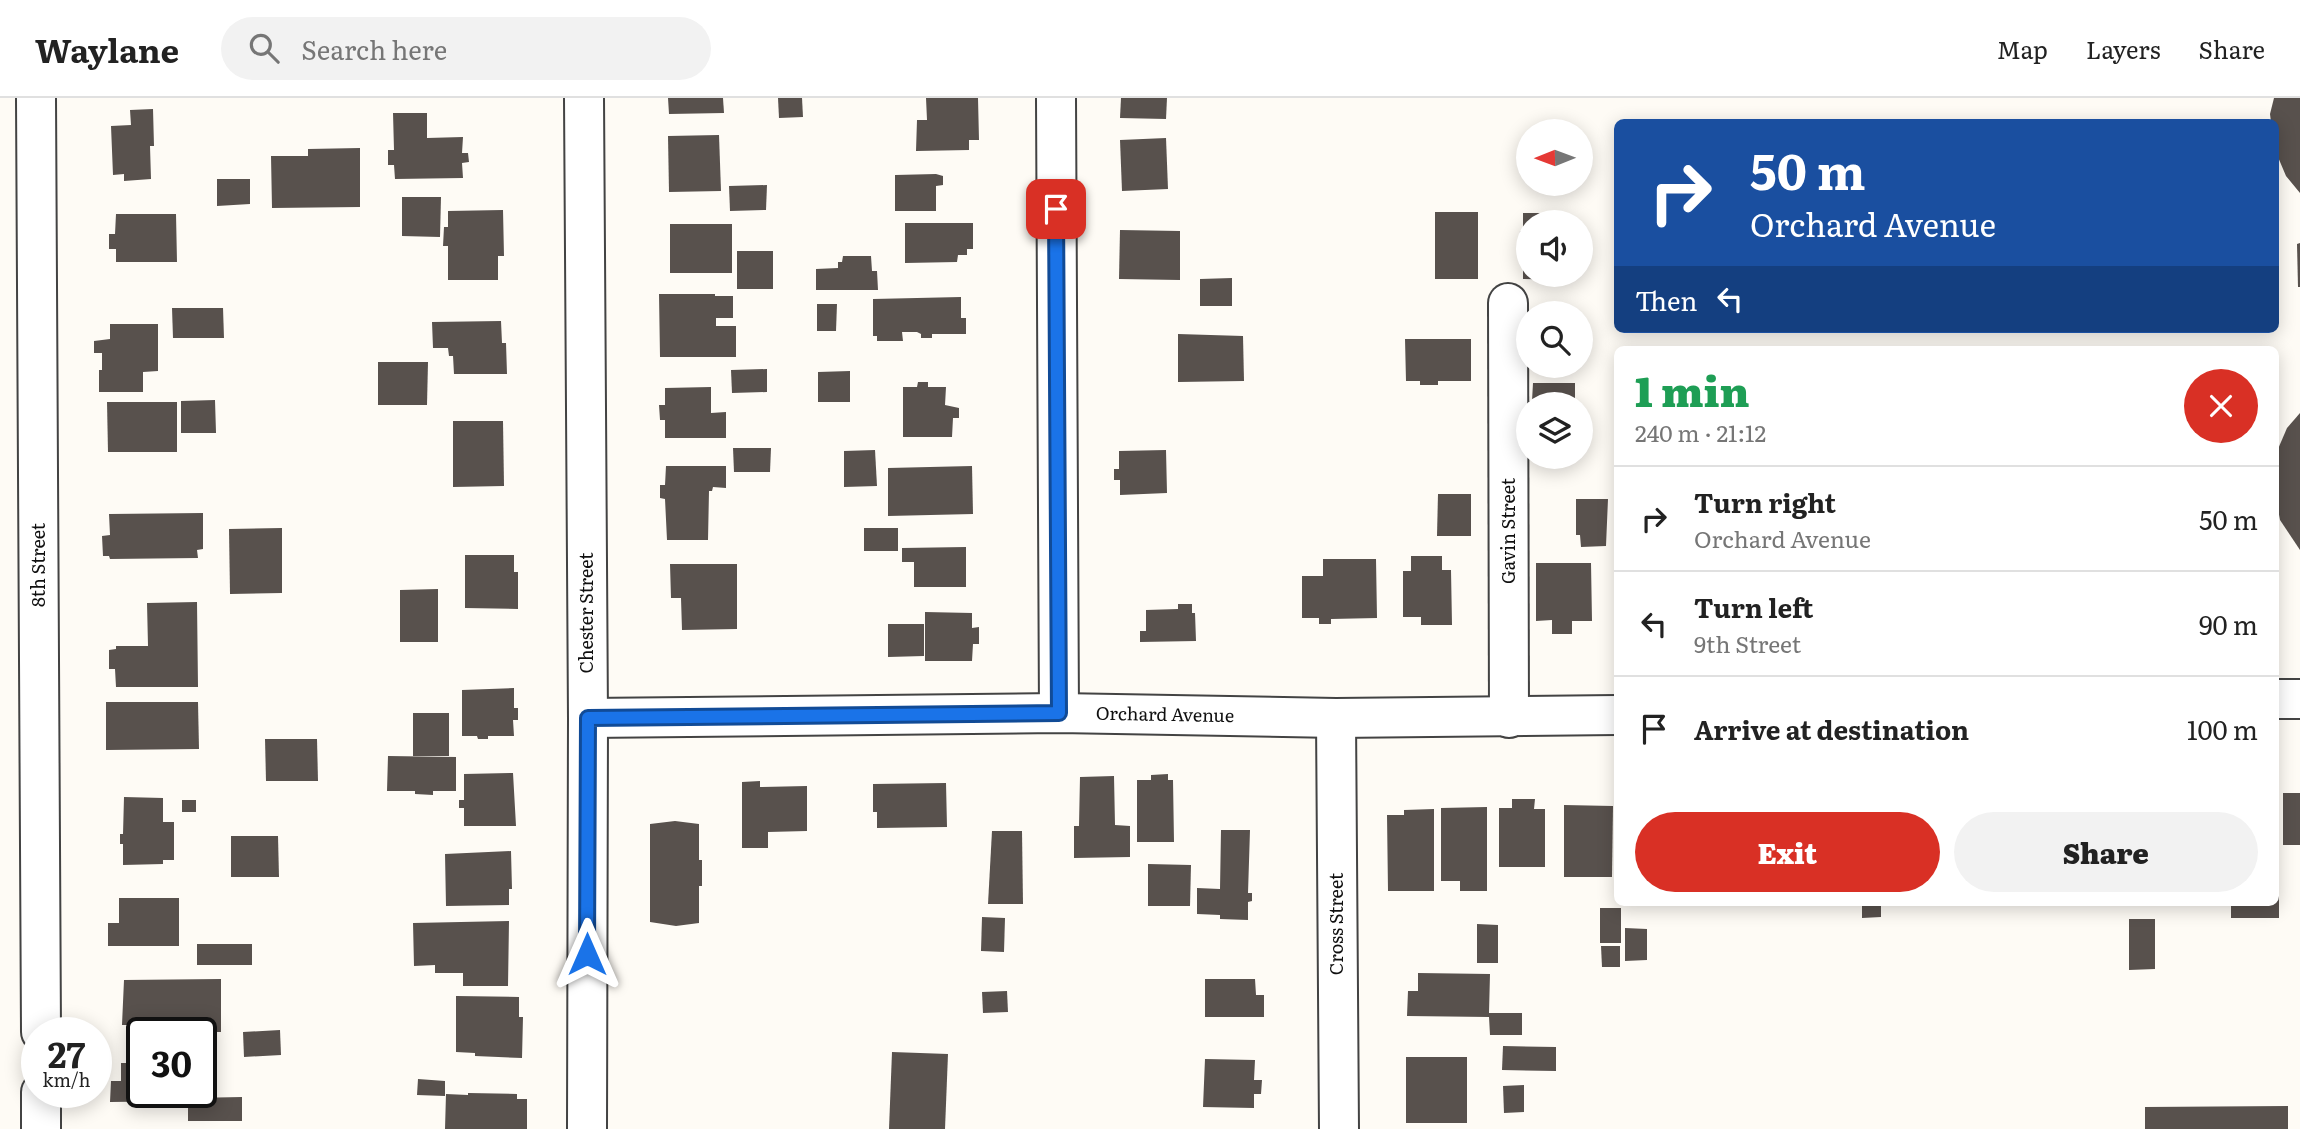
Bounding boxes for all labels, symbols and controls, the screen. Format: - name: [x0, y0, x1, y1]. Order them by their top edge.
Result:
- search box: [221, 17, 711, 80]
- text: Waylane: [35, 24, 179, 73]
- icon: search: [245, 29, 283, 67]
- text: Search here: [301, 29, 447, 68]
- text: Map: [1997, 31, 2048, 66]
- text: Layers: [2086, 31, 2160, 66]
- text: Share: [2198, 31, 2265, 66]
- north arrow: [1516, 119, 1592, 196]
- map controls: [1516, 119, 1593, 469]
- text: 50 m: [1750, 132, 1866, 205]
- icon: right: [1635, 147, 1726, 238]
- pin: [1026, 179, 1086, 239]
- icon: arrive: [1037, 190, 1075, 228]
- text: Orchard Avenue: [1750, 199, 1996, 247]
- button: sound: [1516, 210, 1593, 287]
- text: Then: [1635, 280, 1697, 319]
- icon: left: [1711, 280, 1749, 318]
- button: search: [1516, 301, 1593, 378]
- text: 1 min: [1635, 358, 1750, 420]
- button: close: [2184, 369, 2258, 443]
- button: layers: [1516, 392, 1593, 469]
- text: 240 m · 21:12: [1635, 415, 1766, 449]
- street label: Gavin Street: [1494, 477, 1521, 584]
- text: Turn right: [1694, 482, 1836, 521]
- text: 50 m: [2199, 499, 2258, 538]
- icon: right: [1635, 500, 1673, 538]
- text: Orchard Avenue: [1694, 521, 1871, 555]
- street label: 8th Street: [24, 522, 51, 607]
- street label: Chester Street: [572, 552, 599, 674]
- text: Turn left: [1694, 587, 1813, 626]
- text: 90 m: [2199, 604, 2258, 643]
- icon: left: [1635, 605, 1673, 643]
- text: 9th Street: [1694, 626, 1801, 660]
- street label: Orchard Avenue: [1096, 699, 1234, 728]
- text: Arrive at destination: [1694, 709, 1969, 748]
- text: 100 m: [2187, 709, 2258, 748]
- icon: arrive: [1635, 710, 1673, 748]
- button: Exit: [1635, 812, 1940, 892]
- button: Share: [1954, 812, 2258, 892]
- street label: Cross Street: [1322, 872, 1349, 975]
- position arrow: [550, 917, 624, 991]
- speed limit sign: 30: [126, 1017, 217, 1108]
- text: 27: [48, 1027, 85, 1079]
- text: km/h: [43, 1066, 90, 1093]

